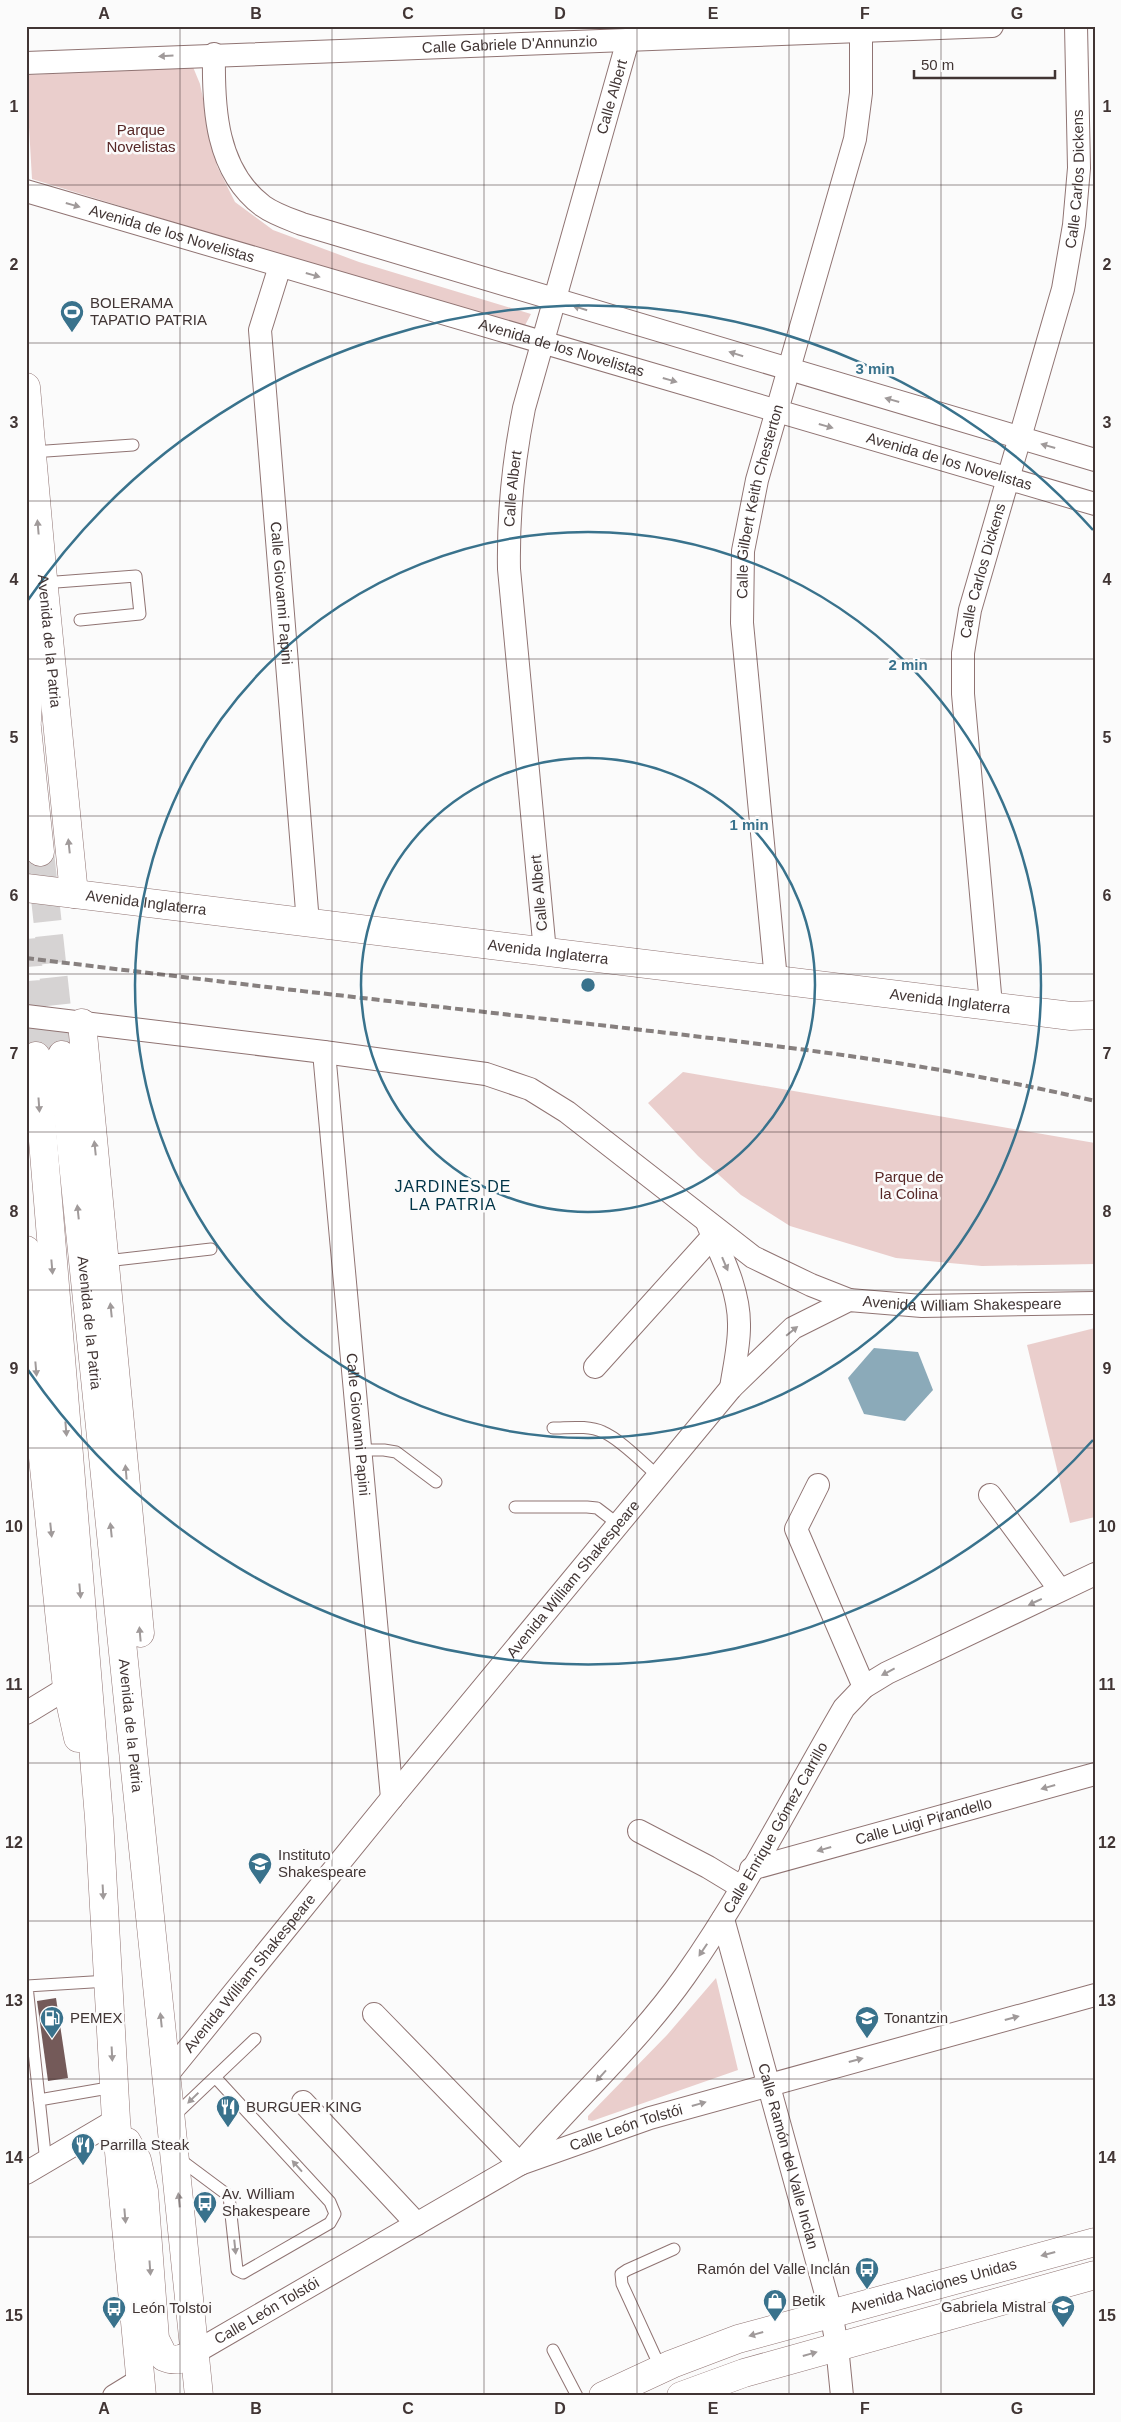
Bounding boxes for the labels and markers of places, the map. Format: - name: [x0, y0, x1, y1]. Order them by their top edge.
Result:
- place label: BOLERAMA TAPATIO PATRIA: [90, 294, 207, 328]
- sports icon: BOLERAMA TAPATIO PATRIA: [59, 299, 85, 333]
- centre of rings: [579, 976, 597, 994]
- place label: Instituto Shakespeare: [278, 1846, 366, 1880]
- school or university icon: Instituto Shakespeare: [247, 1851, 273, 1885]
- fuel station icon: PEMEX: [39, 2005, 65, 2039]
- school or university icon: Tonantzin: [854, 2005, 880, 2039]
- place label: PEMEX: [70, 2009, 123, 2026]
- place label: Tonantzin: [884, 2009, 948, 2026]
- restaurant icon: BURGUER KING: [215, 2094, 241, 2128]
- place label: BURGUER KING: [246, 2098, 362, 2115]
- restaurant icon: Parrilla Steak: [70, 2132, 96, 2166]
- place label: Parrilla Steak: [100, 2136, 190, 2153]
- place label: Av. William Shakespeare: [222, 2185, 310, 2219]
- bus stop icon: Av. William Shakespeare: [192, 2190, 218, 2224]
- bus stop icon: Ramón del Valle Inclán: [854, 2256, 880, 2290]
- place label: Ramón del Valle Inclán: [697, 2260, 850, 2277]
- shop icon: Betik: [762, 2288, 788, 2322]
- place label: Betik: [792, 2292, 826, 2309]
- school or university icon: Gabriela Mistral: [1050, 2294, 1076, 2328]
- bus stop icon: León Tolstoi: [101, 2295, 127, 2329]
- place label: Gabriela Mistral: [941, 2298, 1046, 2315]
- place label: León Tolstoi: [132, 2299, 212, 2316]

